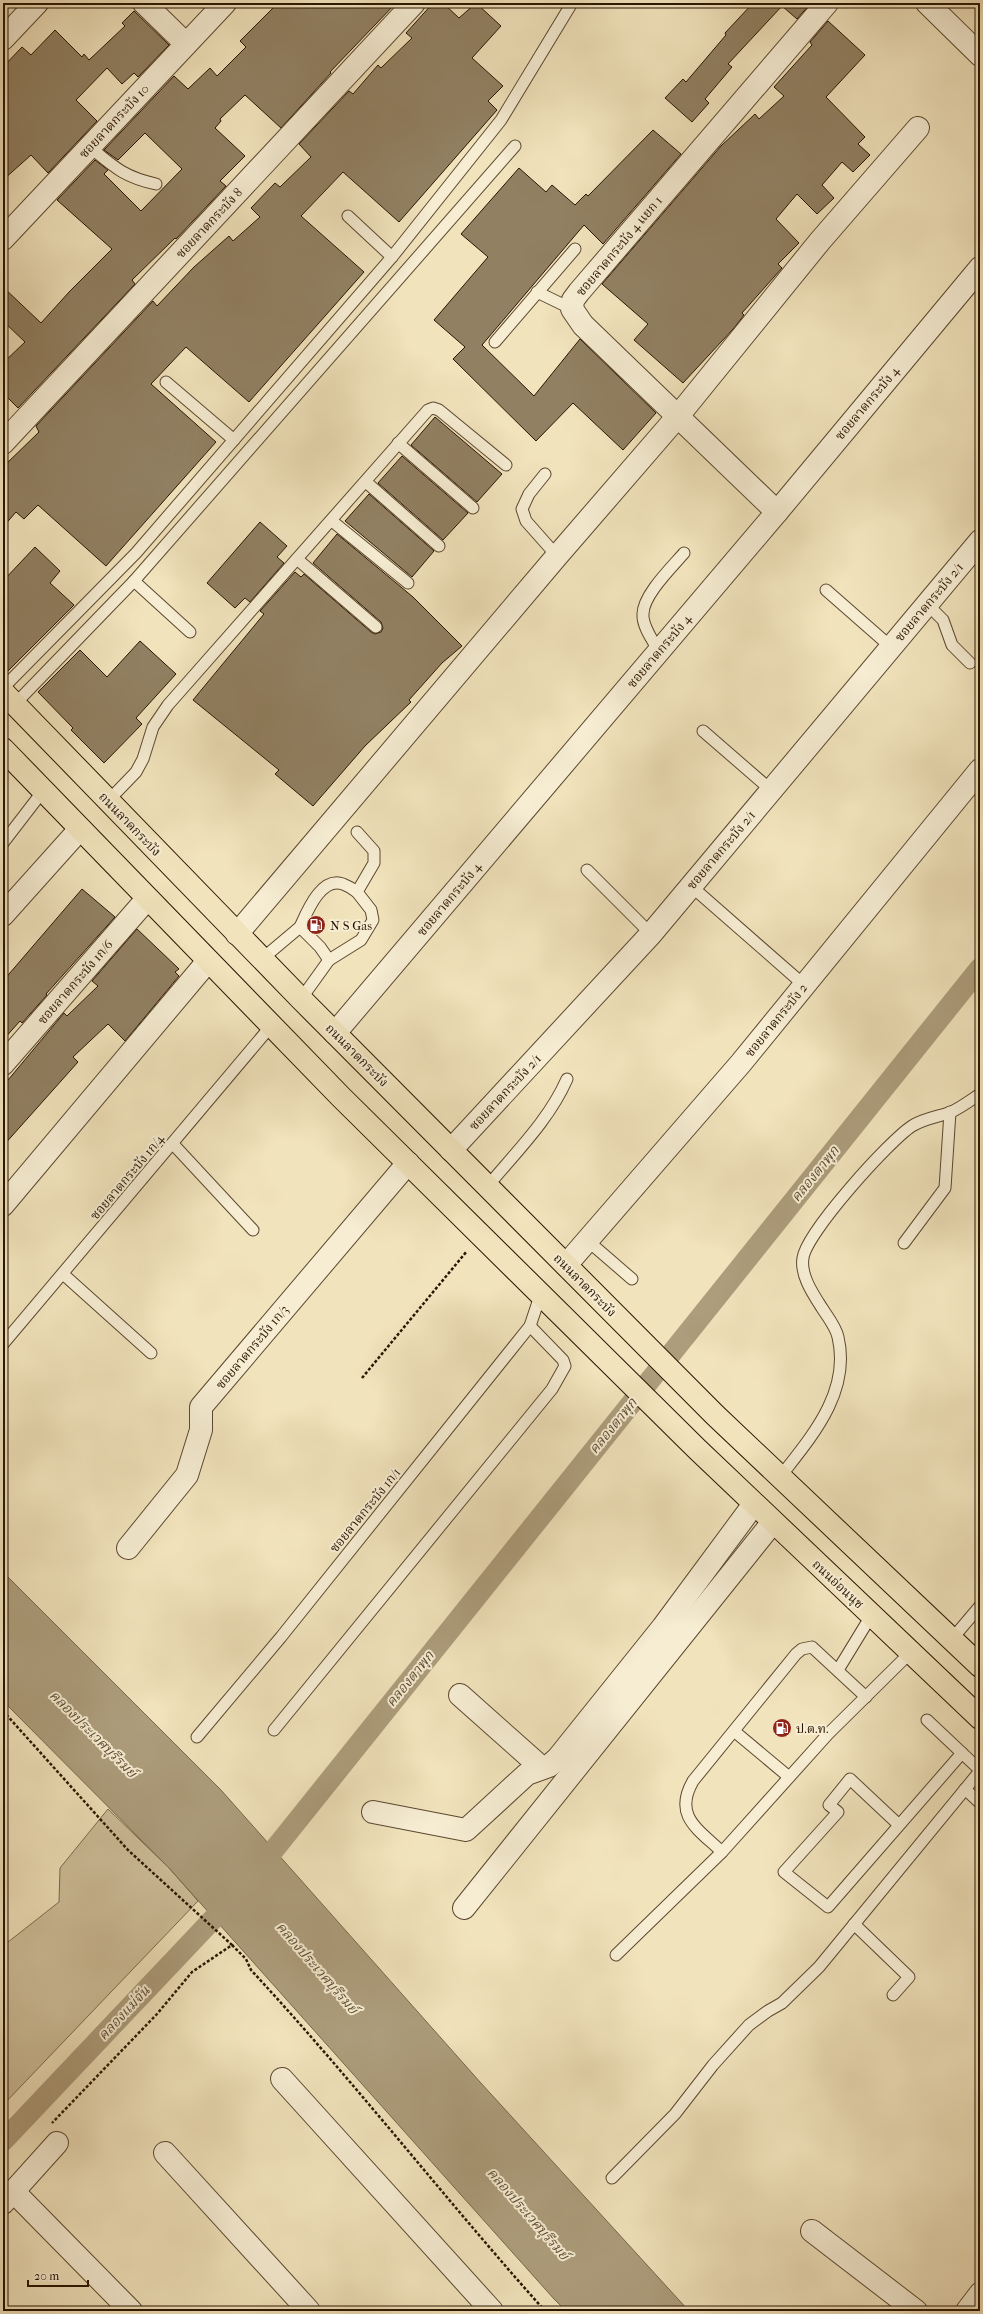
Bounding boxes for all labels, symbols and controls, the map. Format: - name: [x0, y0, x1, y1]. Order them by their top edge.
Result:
- street label: ซอยลาดกระบัง 10: [76, 81, 152, 161]
- street label: ซอยลาดกระบัง 8: [173, 185, 245, 261]
- street label: ซอยลาดกระบัง 4 แยก 1: [573, 193, 665, 299]
- street label: ซอยลาดกระบัง 4: [832, 363, 902, 443]
- street label: ซอยลาดกระบัง 2/1: [892, 560, 966, 644]
- street label: ซอยลาดกระบัง 4: [624, 611, 694, 691]
- street label: ถนนลาดกระบัง: [96, 789, 164, 859]
- street label: ซอยลาดกระบัง 2/1: [684, 808, 758, 892]
- street label: ซอยลาดกระบัง 4: [414, 859, 484, 939]
- fuel station icon: N S Gas: [305, 914, 327, 936]
- place label: N S Gas: [330, 918, 372, 933]
- street label: ซอยลาดกระบัง 1ก/6: [34, 936, 116, 1027]
- street label: ซอยลาดกระบัง 2: [742, 980, 810, 1060]
- street label: ถนนลาดกระบัง: [322, 1020, 392, 1090]
- street label: ซอยลาดกระบัง 2/1: [466, 1051, 544, 1133]
- street label: ซอยลาดกระบัง 1ก/4: [87, 1131, 167, 1223]
- water label: คลองตาพุก: [787, 1142, 844, 1206]
- street label: ถนนลาดกระบัง: [550, 1250, 620, 1320]
- street label: ซอยลาดกระบัง 1ก/3: [213, 1302, 291, 1392]
- water label: คลองตาพุก: [585, 1394, 642, 1458]
- street label: ซอยลาดกระบัง 1ก/1: [326, 1465, 404, 1555]
- street label: ถนนอ่อนนุช: [808, 1556, 867, 1612]
- water label: คลองตาพุก: [382, 1647, 439, 1711]
- water label: คลองประเวศบุรีรมย์: [45, 1687, 142, 1784]
- fuel station icon: ป.ต.ท.: [771, 1717, 793, 1739]
- place label: ป.ต.ท.: [796, 1721, 829, 1736]
- water label: คลองประเวศบุรีรมย์: [272, 1919, 364, 2020]
- water label: คลองแม่จัน: [95, 1982, 154, 2044]
- water label: คลองประเวศบุรีรมย์: [483, 2165, 575, 2266]
- scale bar: [28, 2262, 88, 2288]
- text: 20 m: [34, 2269, 59, 2283]

